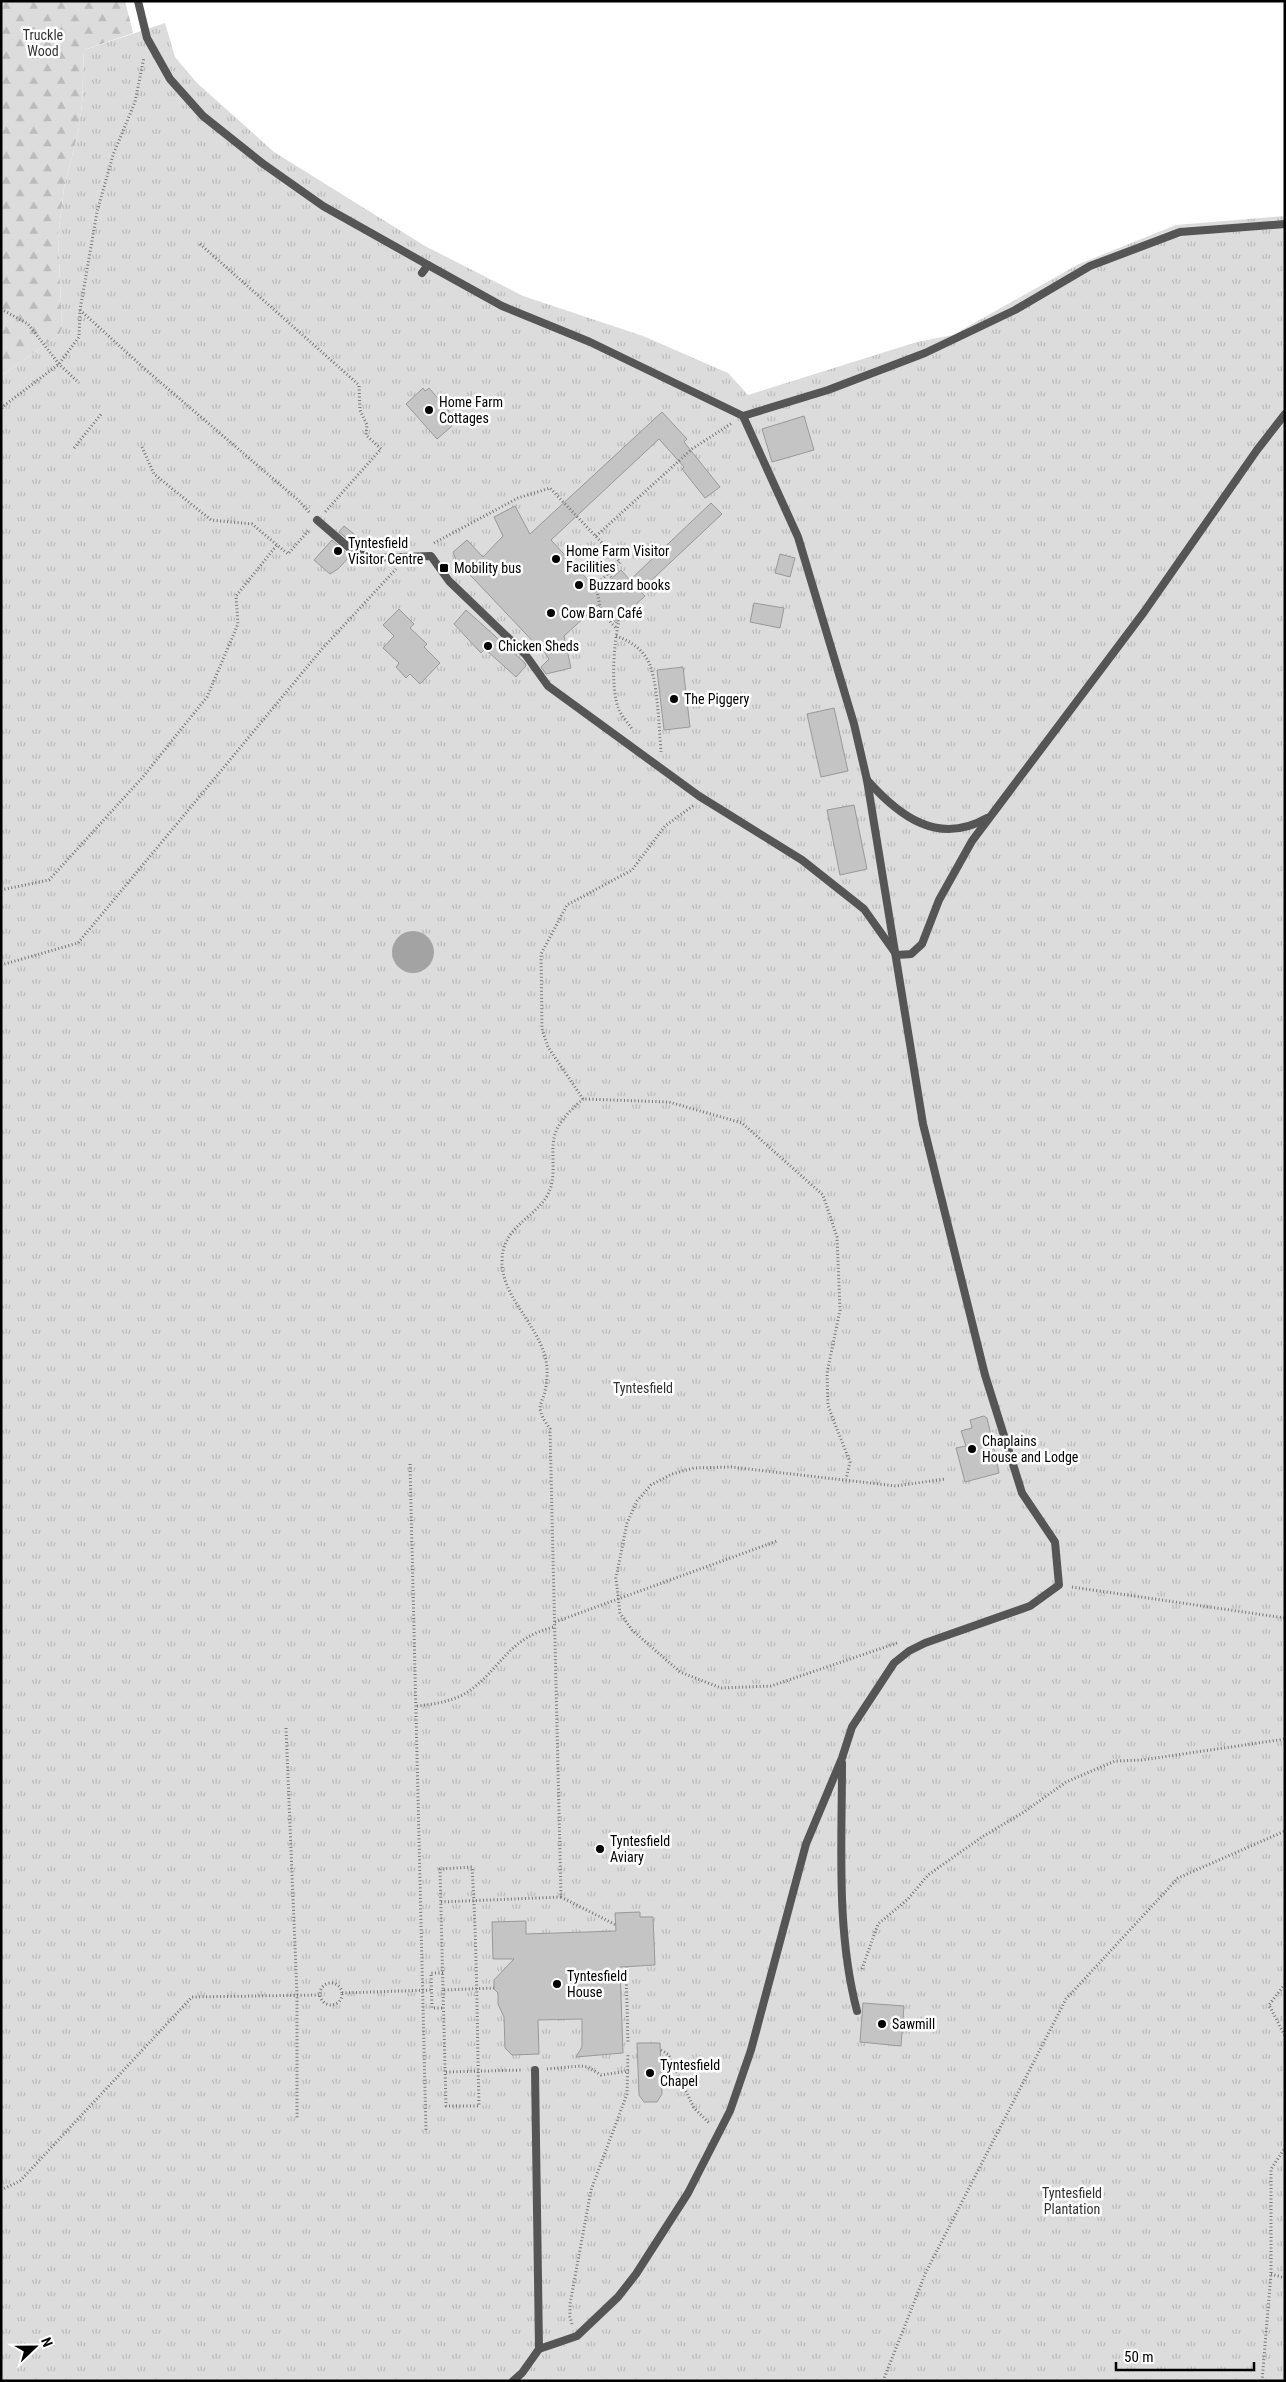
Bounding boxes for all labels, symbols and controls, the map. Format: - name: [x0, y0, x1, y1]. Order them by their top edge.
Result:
- park label: Truckle Wood: [23, 27, 64, 59]
- place label: Home Farm Cottages: [439, 394, 503, 426]
- marker: Home Farm Cottages: [423, 404, 435, 416]
- place label: Tyntesfield Visitor Centre: [348, 535, 424, 567]
- place label: Home Farm Visitor Facilities: [566, 543, 669, 575]
- marker: Tyntesfield Visitor Centre: [332, 545, 344, 557]
- marker: Home Farm Visitor Facilities: [550, 553, 562, 565]
- place label: Mobility bus: [454, 560, 521, 576]
- marker: Mobility bus: [438, 562, 450, 574]
- place label: Buzzard books: [589, 577, 670, 593]
- marker: Buzzard books: [573, 579, 585, 591]
- place label: Cow Barn Café: [561, 605, 643, 621]
- marker: Cow Barn Café: [545, 607, 557, 619]
- place label: Chicken Sheds: [498, 638, 579, 654]
- marker: Chicken Sheds: [482, 640, 494, 652]
- place label: The Piggery: [684, 691, 750, 707]
- marker: The Piggery: [668, 693, 680, 705]
- park label: Tyntesfield: [613, 1380, 673, 1396]
- place label: Chaplains House and Lodge: [982, 1433, 1079, 1465]
- marker: Chaplains House and Lodge: [966, 1443, 978, 1455]
- place label: Tyntesfield Aviary: [610, 1833, 670, 1865]
- marker: Tyntesfield Aviary: [594, 1843, 606, 1855]
- place label: Tyntesfield House: [567, 1968, 627, 2000]
- marker: Tyntesfield House: [551, 1978, 563, 1990]
- place label: Sawmill: [892, 2016, 935, 2032]
- marker: Sawmill: [876, 2018, 888, 2030]
- place label: Tyntesfield Chapel: [660, 2057, 720, 2089]
- marker: Tyntesfield Chapel: [644, 2067, 656, 2079]
- park label: Tyntesfield Plantation: [1042, 2185, 1102, 2217]
- north arrow: [10, 2322, 60, 2372]
- text: N: [38, 2335, 56, 2349]
- scale bar: [1116, 2340, 1254, 2372]
- text: 50 m: [1124, 2348, 1154, 2366]

